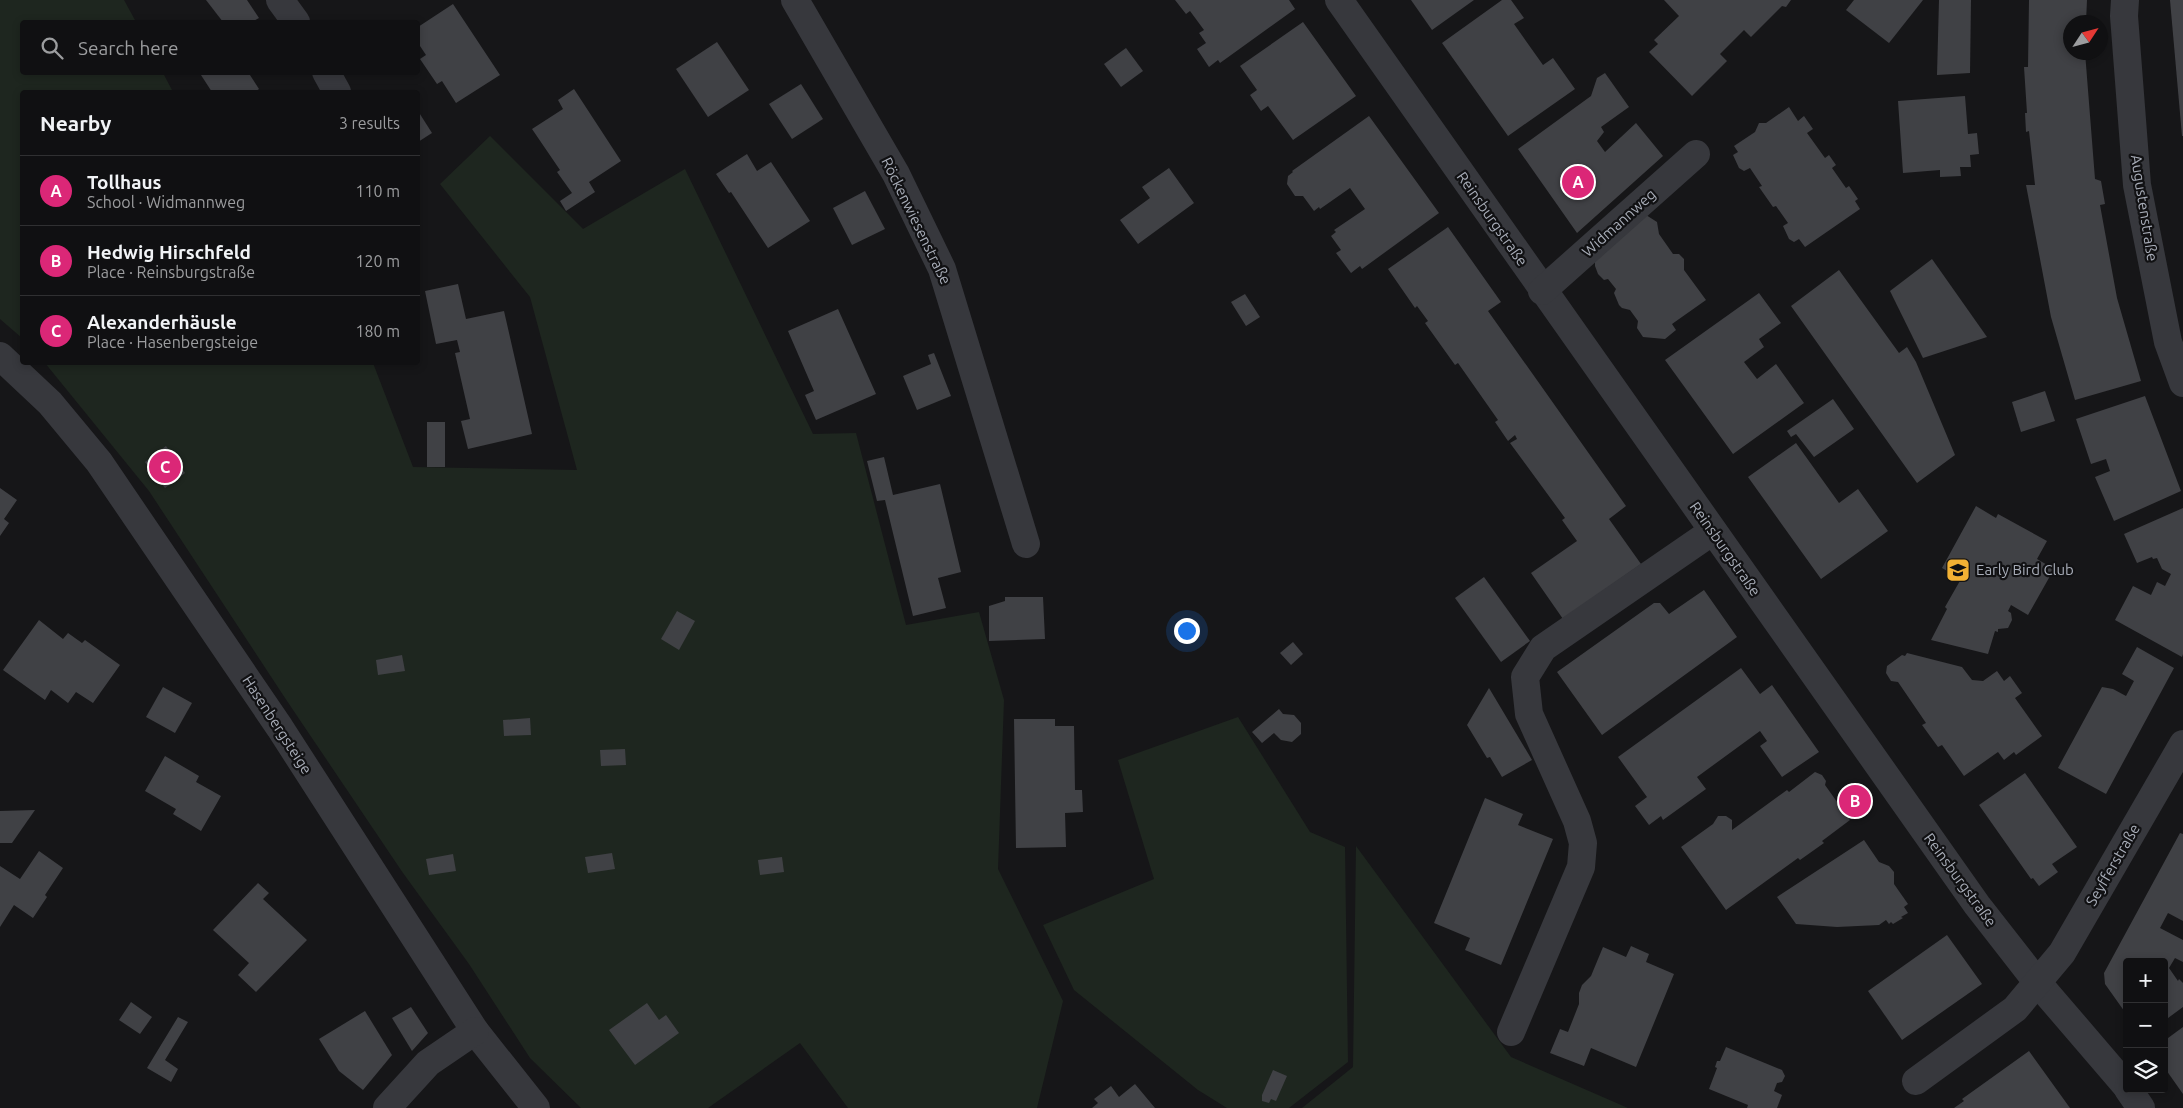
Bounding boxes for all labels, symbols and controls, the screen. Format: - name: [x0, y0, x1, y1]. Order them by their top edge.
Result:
- north arrow: [2063, 15, 2108, 60]
- search box: [20, 20, 420, 75]
- icon: search: [38, 34, 66, 62]
- text: Search here: [78, 37, 178, 59]
- text: Nearby: [40, 111, 111, 135]
- text: 3 results: [339, 114, 400, 132]
- street label: Augustenstraße: [2128, 153, 2161, 263]
- street label: Röckenwiesenstraße: [878, 154, 955, 287]
- pin: A: [1562, 163, 1594, 201]
- street label: Reinsburgstraße: [1454, 168, 1531, 269]
- text: Tollhaus: [87, 171, 162, 193]
- text: A: [50, 182, 62, 200]
- text: 110 m: [355, 182, 400, 200]
- street label: Widmannweg: [1578, 185, 1659, 260]
- text: School · Widmannweg: [87, 193, 245, 211]
- text: Hedwig Hirschfeld: [87, 241, 251, 263]
- text: B: [51, 252, 61, 270]
- text: 120 m: [355, 252, 400, 270]
- text: Place · Reinsburgstraße: [87, 263, 255, 281]
- text: Alexanderhäusle: [87, 311, 237, 333]
- text: C: [51, 322, 61, 340]
- text: 180 m: [355, 322, 400, 340]
- text: Place · Hasenbergsteige: [87, 333, 258, 351]
- pin: C: [149, 448, 181, 486]
- street label: Reinsburgstraße: [1687, 498, 1764, 599]
- school or university icon: Early Bird Club: [1945, 557, 1971, 583]
- place label: Early Bird Club: [1976, 561, 2074, 578]
- your location: [1174, 618, 1200, 644]
- street label: Hasenbergsteige: [239, 672, 316, 777]
- pin: B: [1839, 782, 1871, 820]
- street label: Seyfferstraße: [2082, 821, 2143, 909]
- street label: Reinsburgstraße: [1921, 830, 2000, 930]
- map controls: [2123, 958, 2168, 1093]
- button: +: [2123, 958, 2168, 1003]
- button: −: [2123, 1003, 2168, 1048]
- button: layers: [2123, 1048, 2168, 1093]

